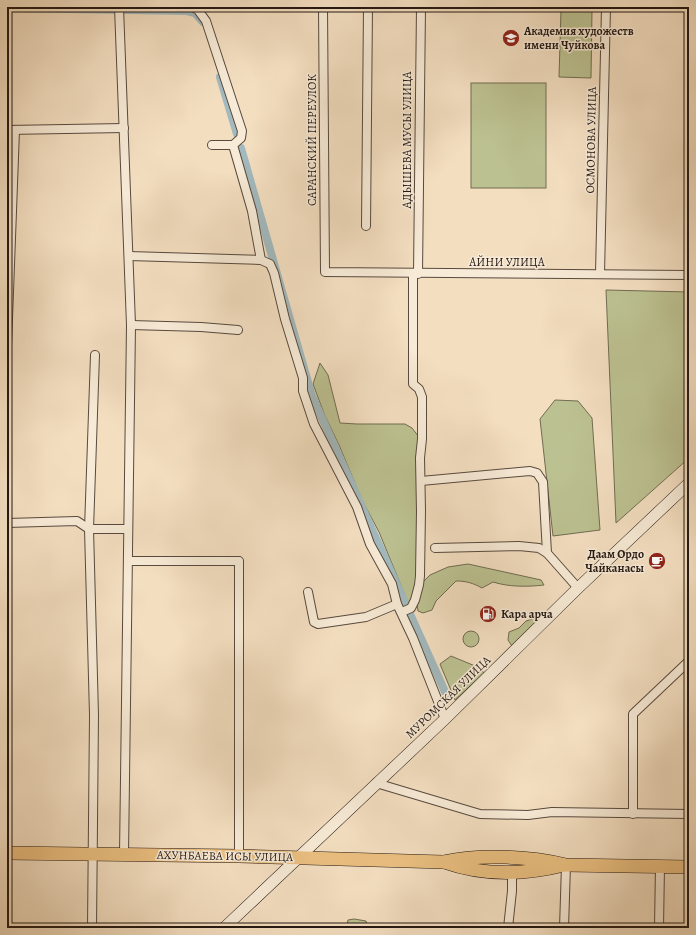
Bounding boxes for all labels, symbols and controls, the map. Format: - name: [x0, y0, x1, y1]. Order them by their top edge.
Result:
- place label: Академия художеств имени Чуйкова: [523, 23, 634, 53]
- school or university icon: Академия художеств имени Чуйкова: [501, 28, 521, 48]
- street label: АДЫШЕВА МУСЫ УЛИЦА: [399, 70, 415, 210]
- street label: САРАНСКИЙ ПЕРЕУЛОК: [304, 74, 320, 206]
- street label: ОСМОНОВА УЛИЦА: [582, 85, 600, 194]
- street label: АЙНИ УЛИЦА: [468, 254, 546, 270]
- place label: Даам Ордо Чайканасы: [585, 546, 644, 576]
- cafe icon: Даам Ордо Чайканасы: [647, 551, 667, 571]
- fuel station icon: Кара арча: [478, 604, 498, 624]
- place label: Кара арча: [501, 606, 553, 622]
- street label: МУРОМСКАЯ УЛИЦА: [402, 651, 495, 742]
- street label: АХУНБАЕВА ИСЫ УЛИЦА: [156, 847, 294, 865]

